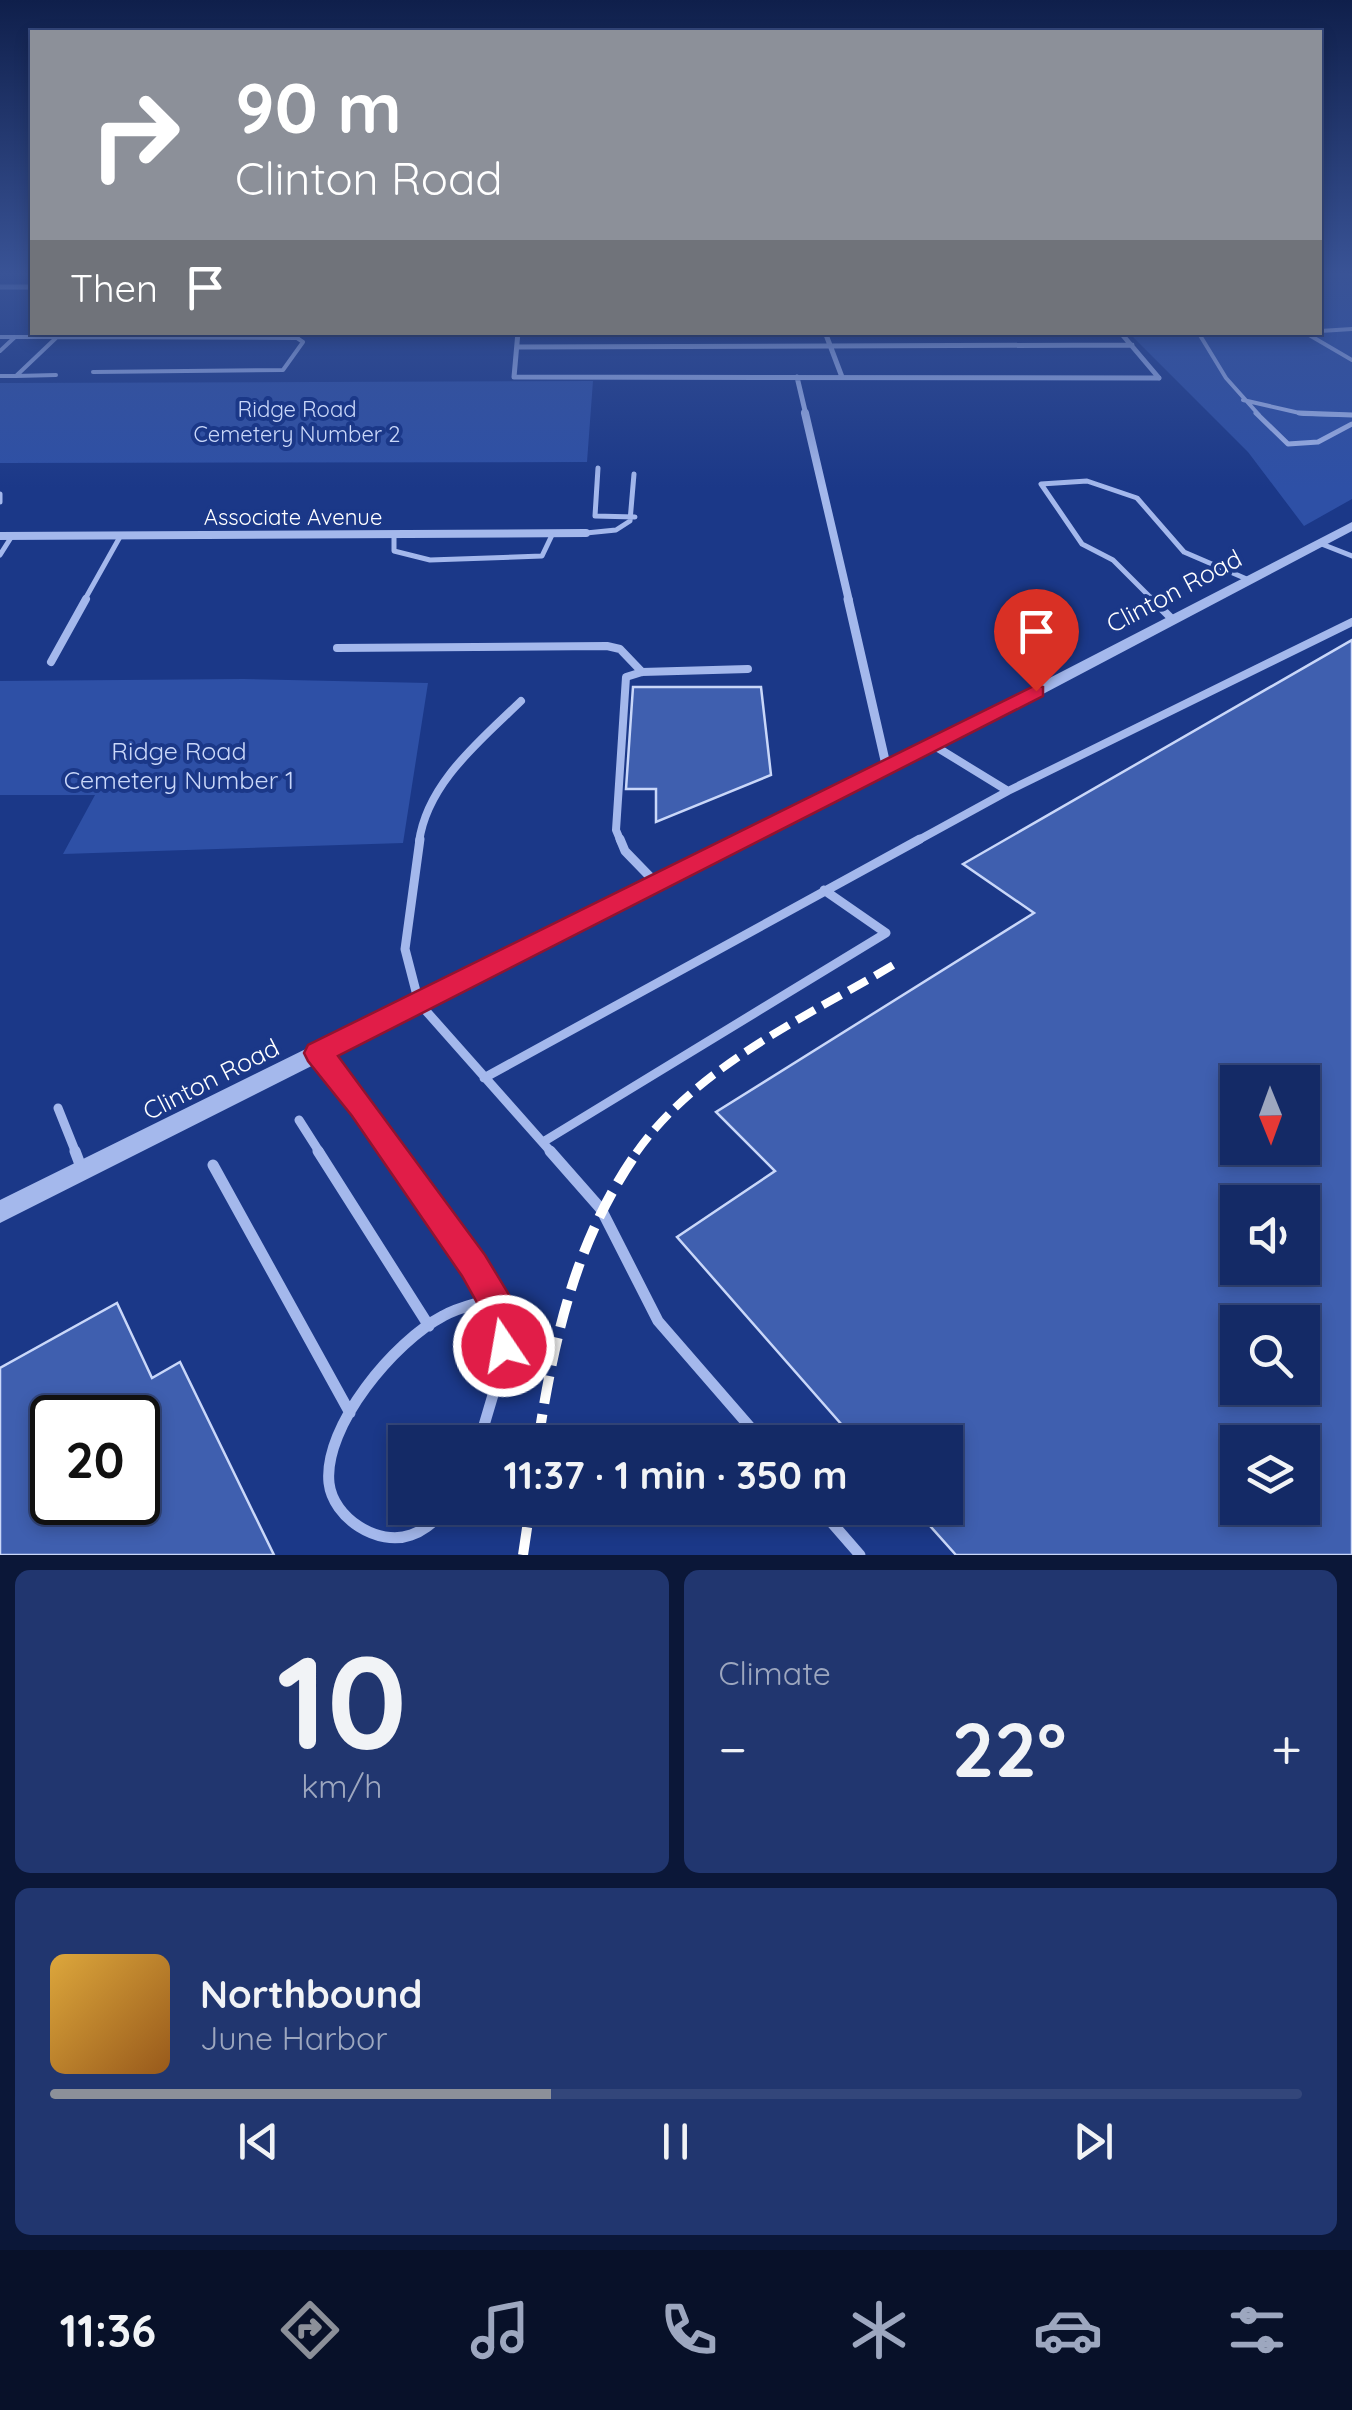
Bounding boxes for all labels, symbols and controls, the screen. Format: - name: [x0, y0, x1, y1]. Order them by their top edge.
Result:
- text: 90 m: [235, 63, 402, 151]
- icon: right: [70, 70, 200, 200]
- text: Clinton Road: [235, 150, 503, 206]
- icon: arrive: [178, 260, 233, 315]
- text: Then: [70, 264, 158, 312]
- park label: Ridge Road Cemetery Number 2: [193, 395, 401, 448]
- street label: Associate Avenue: [204, 503, 382, 531]
- street label: Clinton Road: [1101, 542, 1247, 639]
- pin: [994, 589, 1079, 692]
- icon: arrive: [1009, 604, 1064, 659]
- park label: Ridge Road Cemetery Number 1: [64, 735, 294, 795]
- street label: Clinton Road: [138, 1031, 284, 1126]
- north arrow: [1220, 1065, 1320, 1165]
- map controls: [1220, 1065, 1320, 1525]
- button: sound: [1220, 1185, 1320, 1285]
- position arrow: [452, 1294, 556, 1398]
- button: search: [1220, 1305, 1320, 1405]
- speed limit sign: 20: [30, 1395, 160, 1525]
- button: layers: [1220, 1425, 1320, 1525]
- text: 11:37 · 1 min · 350 m: [503, 1451, 848, 1499]
- text: 10: [277, 1619, 407, 1782]
- text: Climate: [719, 1653, 831, 1693]
- text: 22°: [952, 1702, 1066, 1796]
- text: −: [719, 1714, 747, 1783]
- text: +: [1271, 1714, 1302, 1783]
- text: km/h: [301, 1766, 382, 1806]
- text: Northbound: [200, 1970, 422, 2018]
- text: June Harbor: [200, 2018, 388, 2058]
- icon: previous: [231, 2114, 286, 2169]
- icon: pause: [648, 2114, 703, 2169]
- icon: next: [1066, 2114, 1121, 2169]
- icon: directions: [275, 2295, 345, 2365]
- icon: music: [465, 2295, 535, 2365]
- icon: phone: [654, 2295, 724, 2365]
- icon: climate: [844, 2295, 914, 2365]
- icon: car: [1033, 2295, 1103, 2365]
- icon: filters: [1222, 2295, 1292, 2365]
- text: 11:36: [60, 2302, 156, 2358]

